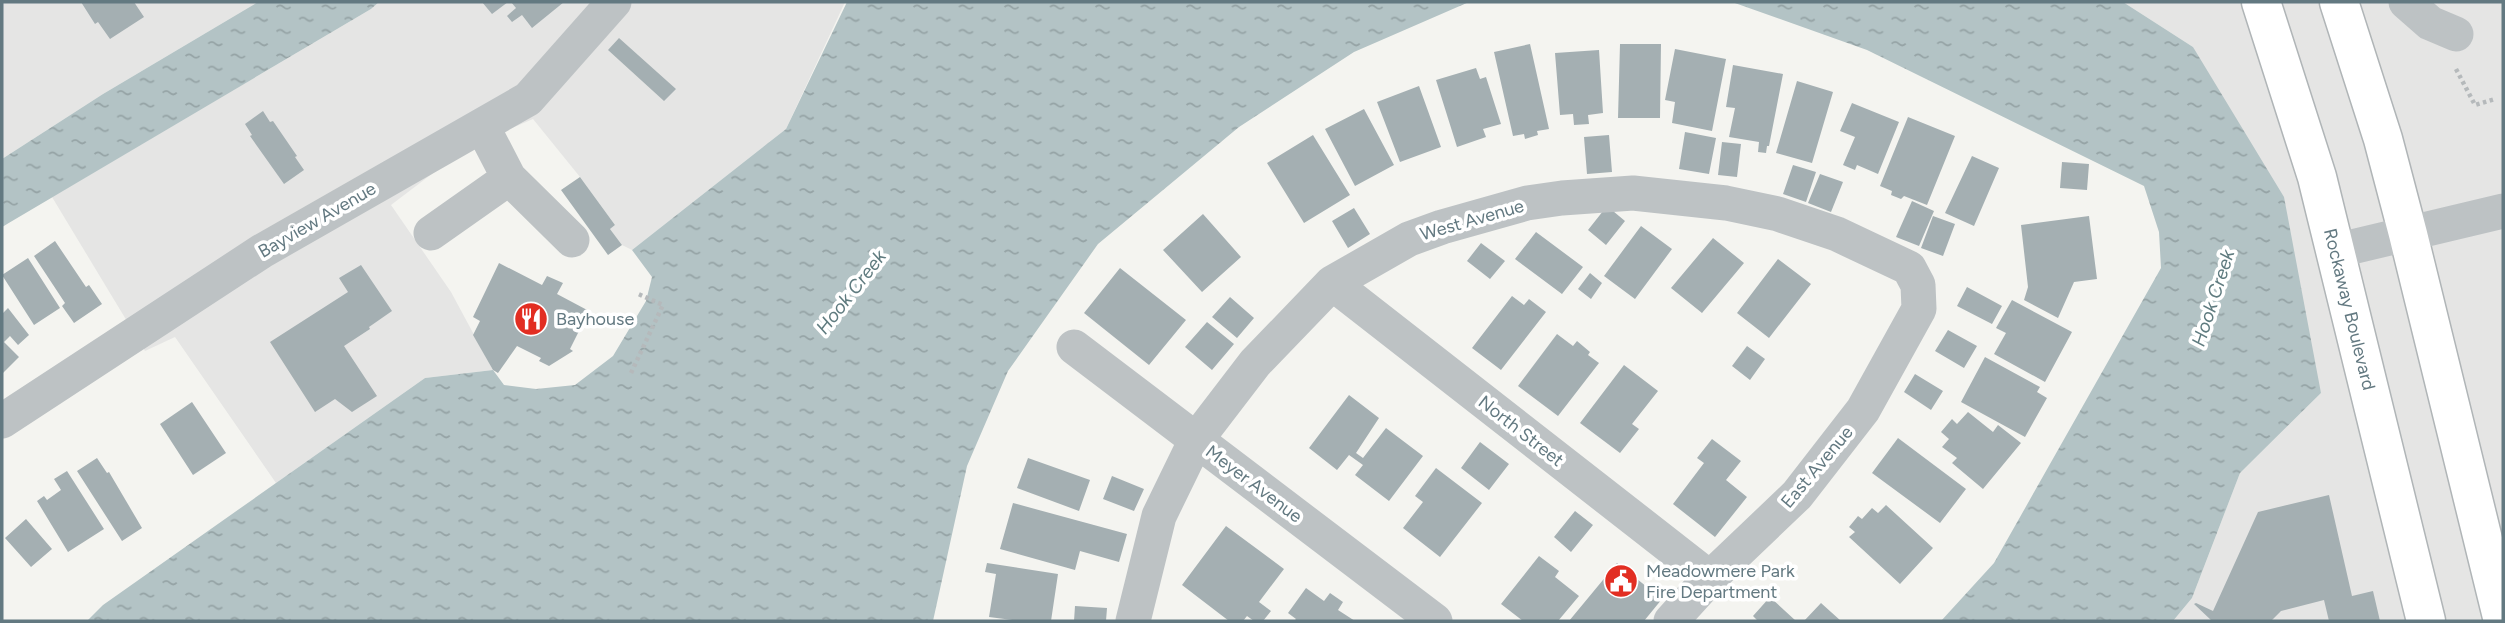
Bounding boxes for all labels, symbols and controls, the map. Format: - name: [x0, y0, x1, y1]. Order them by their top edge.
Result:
- street label: Bayview Avenue: [254, 177, 380, 263]
- street label: West Avenue: [1418, 195, 1527, 245]
- street label: Rockaway Boulevard: [2319, 226, 2380, 393]
- water label: Hook Creek: [811, 245, 891, 339]
- water label: Hook Creek: [2187, 246, 2240, 349]
- restaurant icon: Bayhouse: [512, 300, 550, 338]
- place label: Bayhouse: [556, 308, 634, 330]
- street label: North Street: [1474, 391, 1568, 471]
- street label: East Avenue: [1776, 421, 1858, 513]
- street label: Meyer Avenue: [1201, 441, 1307, 528]
- place label: Meadowmere Park Fire Department: [1646, 560, 1795, 603]
- public building icon: Meadowmere Park Fire Department: [1602, 562, 1640, 600]

